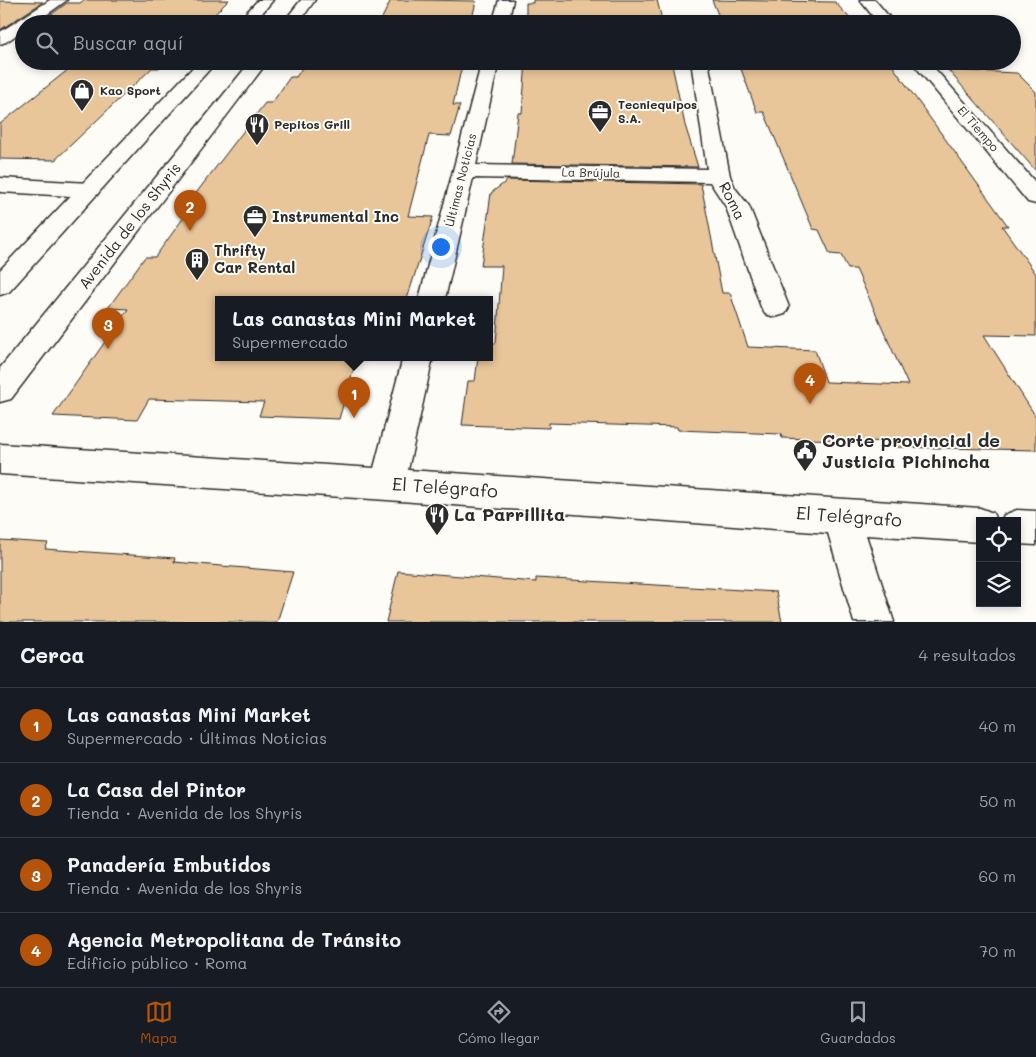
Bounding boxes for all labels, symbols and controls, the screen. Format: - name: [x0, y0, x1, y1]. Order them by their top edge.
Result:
- search box: [15, 15, 1021, 70]
- icon: search: [33, 29, 61, 57]
- text: Buscar aquí: [73, 30, 183, 55]
- shop icon: Kao Sport: [69, 78, 95, 112]
- place label: Kao Sport: [100, 82, 161, 98]
- place label: Tecniequipos S.A.: [618, 96, 697, 126]
- office icon: Tecniequipos S.A.: [587, 99, 613, 133]
- street label: El Tiempo: [954, 102, 1003, 155]
- restaurant icon: Pepitos Grill: [244, 112, 270, 146]
- place label: Pepitos Grill: [274, 116, 350, 132]
- street label: Últimas Noticias: [441, 131, 479, 228]
- street label: Avenida de los Shyris: [74, 158, 185, 293]
- street label: La Brújula: [561, 163, 621, 181]
- street label: Roma: [715, 178, 751, 223]
- pin: 2: [174, 190, 206, 231]
- office icon: Instrumental Inc: [242, 204, 268, 238]
- place label: Instrumental Inc: [272, 206, 399, 226]
- your location: [428, 234, 454, 260]
- place label: Thrifty Car Rental: [214, 240, 295, 277]
- building icon: Thrifty Car Rental: [184, 247, 210, 281]
- popup: [215, 296, 493, 361]
- text: Las canastas Mini Market: [232, 306, 476, 331]
- pin: 3: [92, 308, 124, 349]
- text: Supermercado: [232, 331, 347, 352]
- pin: 4: [794, 363, 826, 404]
- pin: 1: [338, 377, 370, 418]
- place label: Corte provincial de Justicia Pichincha: [822, 428, 1000, 473]
- public building icon: Corte provincial de Justicia Pichincha: [792, 438, 818, 472]
- street label: El Telégrafo: [391, 471, 499, 503]
- street label: El Telégrafo: [795, 500, 903, 532]
- restaurant icon: La Parrillita: [424, 502, 450, 536]
- place label: La Parrillita: [454, 502, 565, 526]
- map controls: [976, 517, 1021, 607]
- button: locate: [976, 517, 1021, 562]
- button: layers: [976, 562, 1021, 607]
- text: Cerca: [20, 641, 85, 668]
- text: 4 resultados: [919, 644, 1016, 665]
- text: Las canastas Mini Market: [67, 702, 311, 727]
- text: 1: [32, 715, 40, 736]
- text: 40 m: [979, 715, 1016, 736]
- text: Supermercado · Últimas Noticias: [67, 727, 327, 748]
- text: La Casa del Pintor: [67, 777, 246, 802]
- text: 2: [32, 790, 40, 811]
- text: 50 m: [979, 790, 1016, 811]
- text: Tienda · Avenida de los Shyris: [67, 802, 302, 823]
- text: Panadería Embutidos: [67, 852, 271, 877]
- text: 3: [31, 865, 41, 886]
- text: 60 m: [979, 865, 1016, 886]
- text: Tienda · Avenida de los Shyris: [67, 877, 302, 898]
- text: Agencia Metropolitana de Tránsito: [67, 927, 401, 952]
- text: 4: [31, 940, 41, 961]
- text: 70 m: [979, 940, 1016, 961]
- text: Edificio público · Roma: [67, 952, 248, 973]
- tab: Mapa: [140, 998, 178, 1047]
- tab: Cómo llegar: [458, 998, 540, 1047]
- tab: Guardados: [820, 998, 896, 1047]

